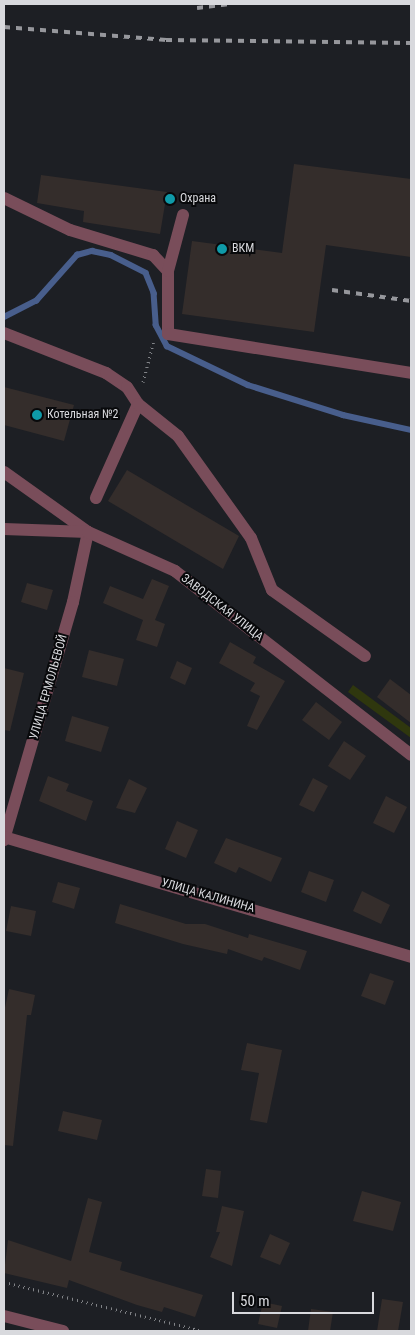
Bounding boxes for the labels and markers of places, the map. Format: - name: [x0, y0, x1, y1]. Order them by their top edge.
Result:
- place label: Охрана: [180, 192, 216, 206]
- marker: Охрана: [164, 193, 176, 205]
- place label: ВКМ: [232, 242, 254, 256]
- marker: ВКМ: [216, 243, 228, 255]
- place label: Котельная №2: [47, 408, 119, 422]
- marker: Котельная №2: [31, 409, 43, 421]

